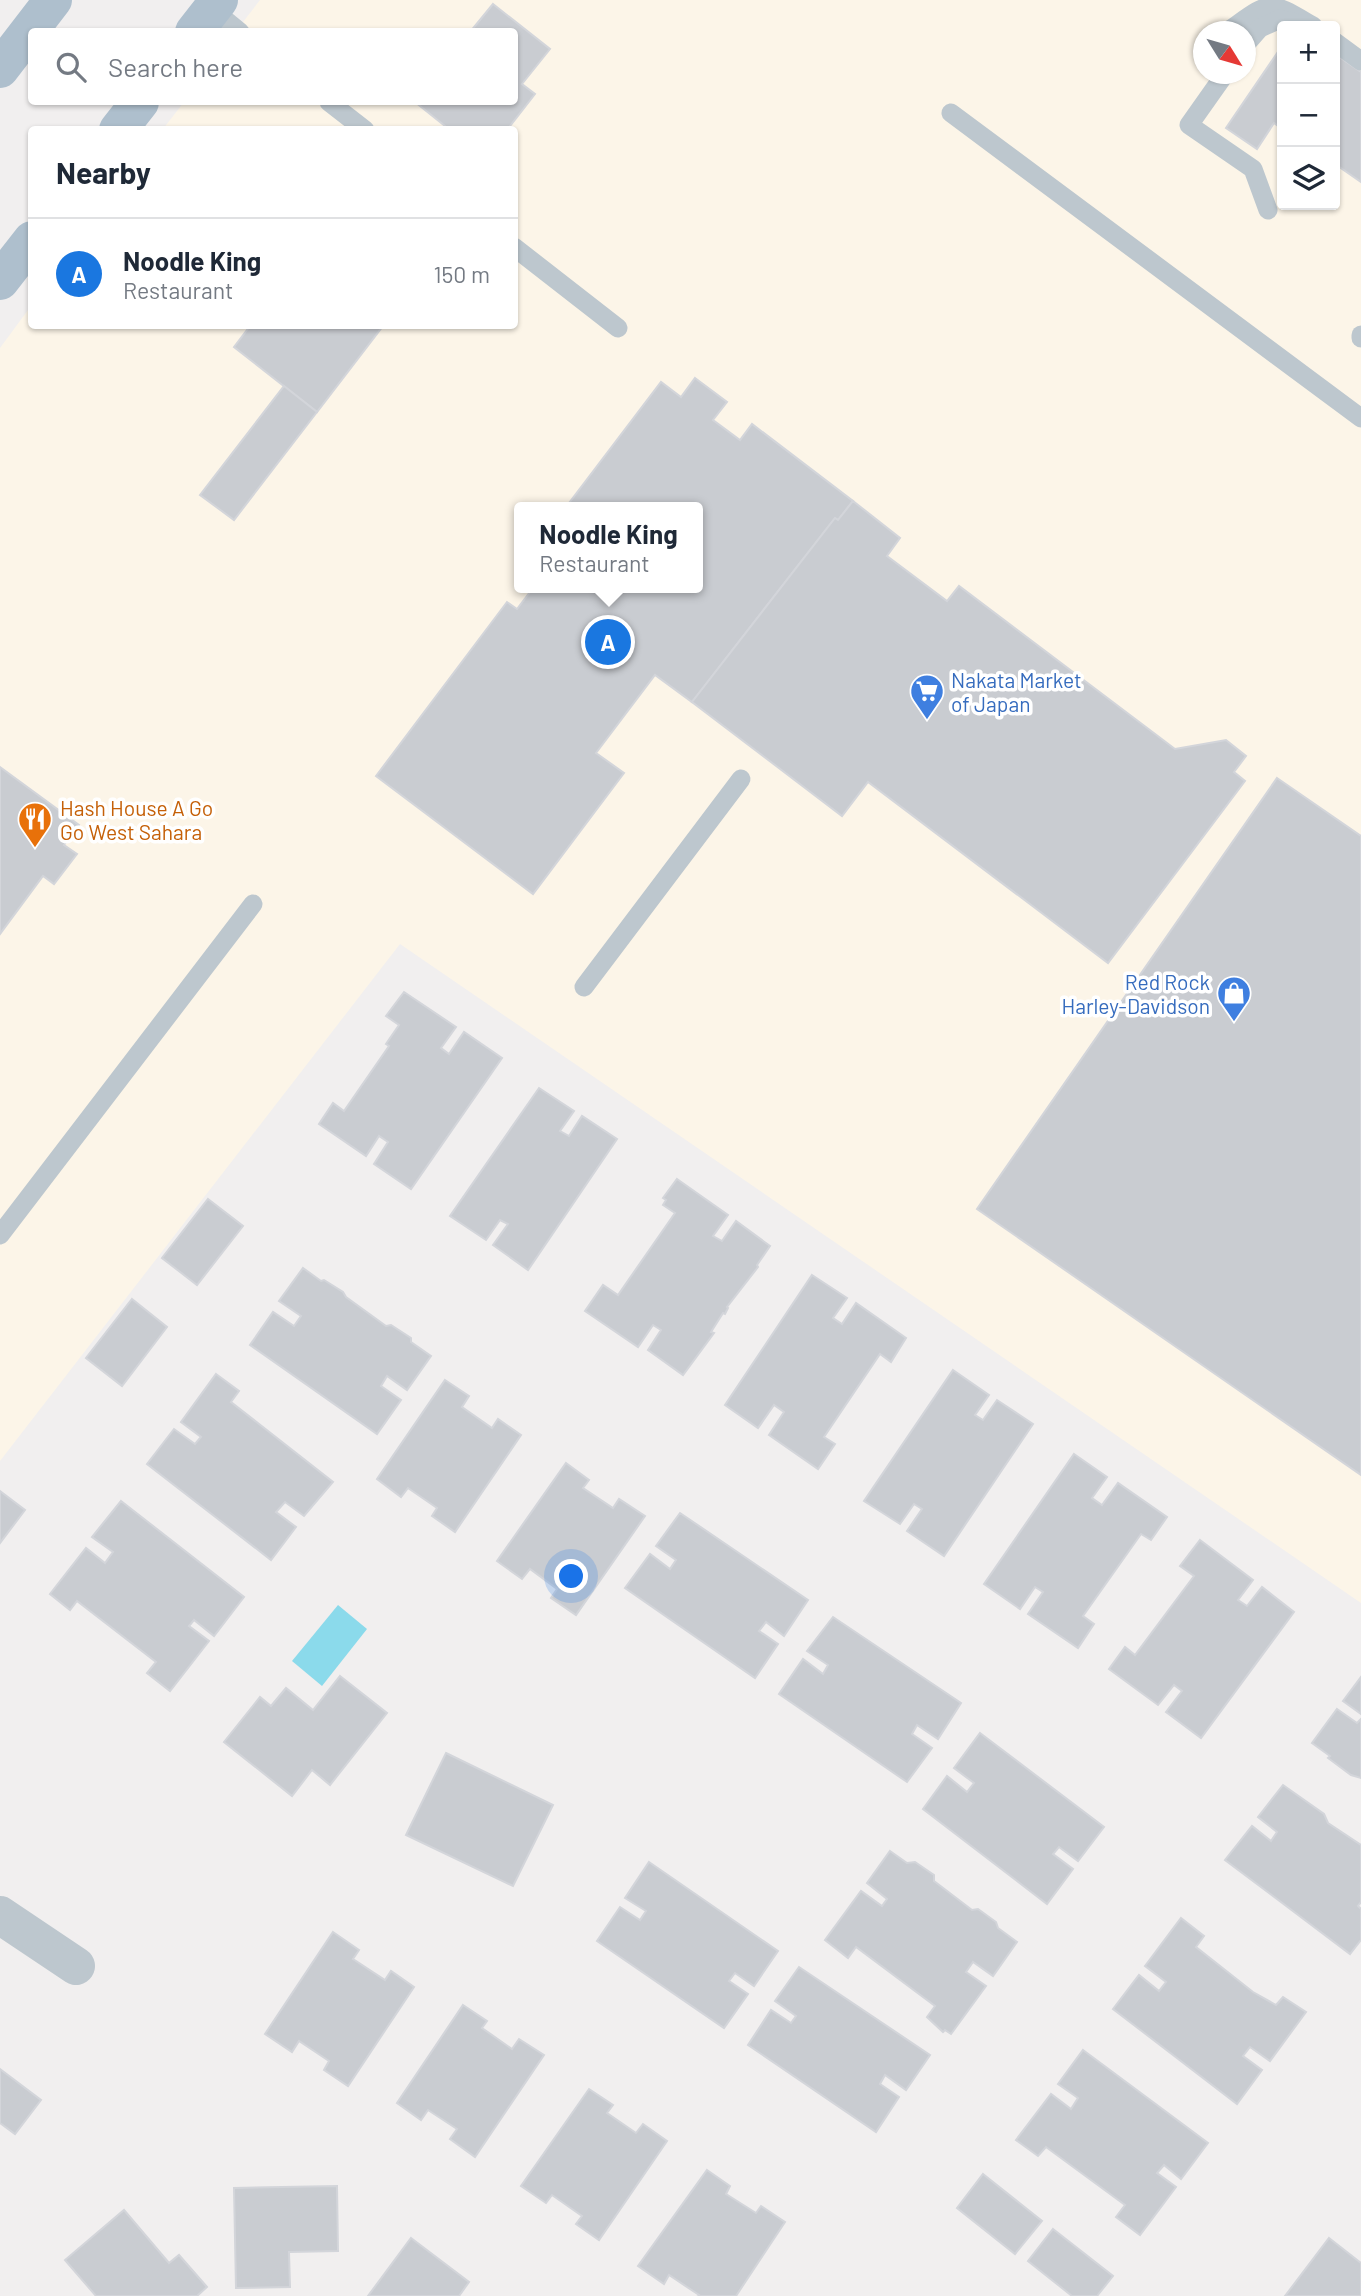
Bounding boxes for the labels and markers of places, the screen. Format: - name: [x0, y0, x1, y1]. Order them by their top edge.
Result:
- pin: A: [585, 616, 631, 668]
- place label: Nakata Market of Japan: [951, 667, 1082, 716]
- supermarket icon: Nakata Market of Japan: [908, 672, 946, 721]
- place label: Hash House A Go Go West Sahara: [60, 795, 213, 844]
- restaurant icon: Hash House A Go Go West Sahara: [16, 800, 54, 849]
- place label: Red Rock Harley-Davidson: [1061, 969, 1210, 1018]
- shop icon: Red Rock Harley-Davidson: [1215, 974, 1253, 1023]

